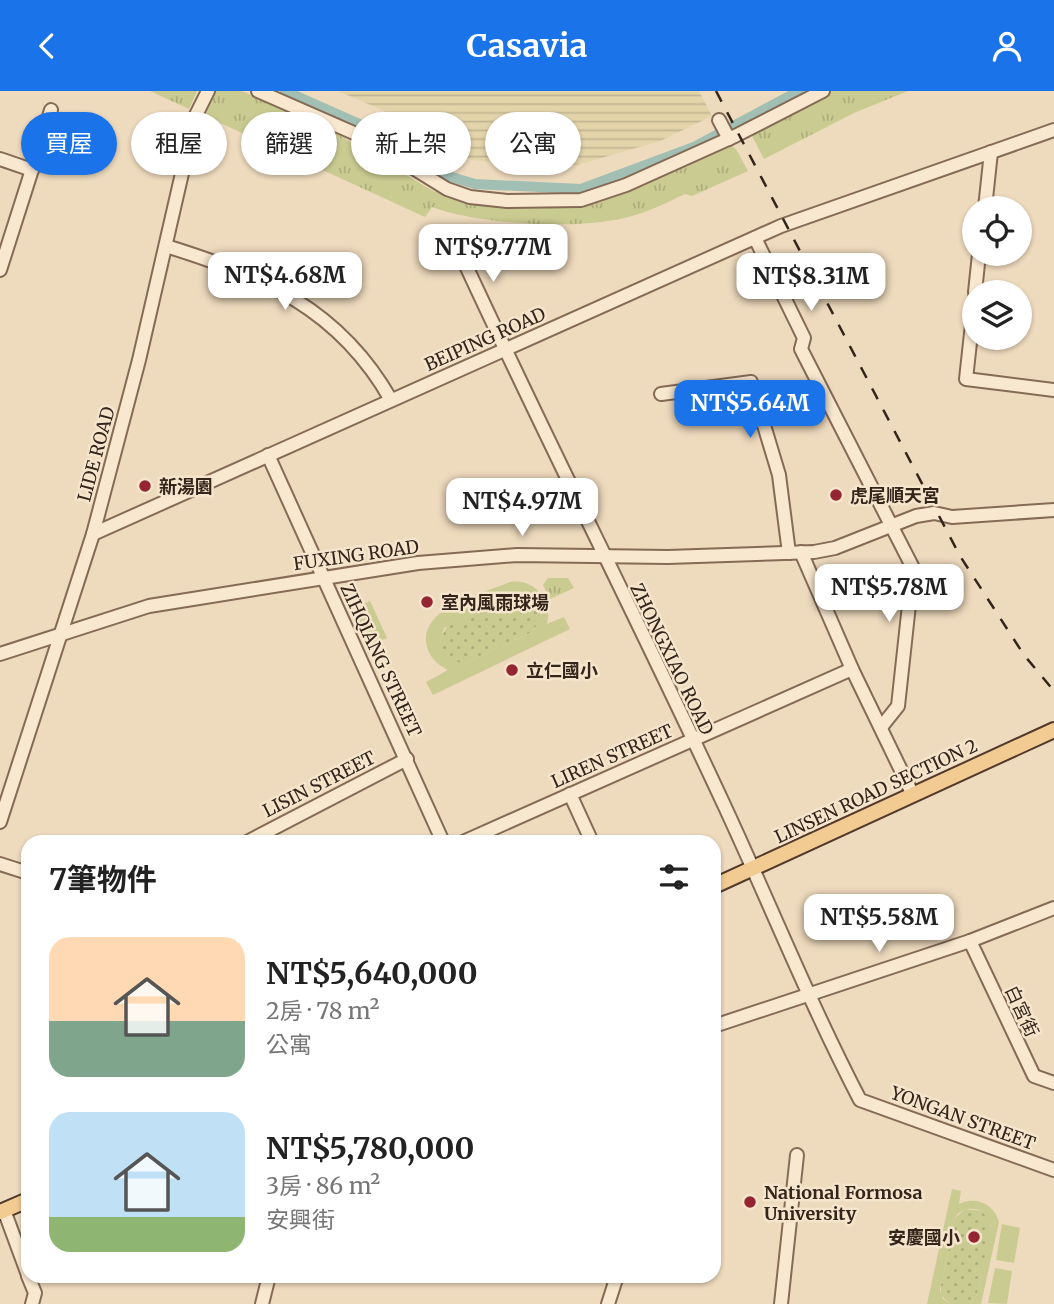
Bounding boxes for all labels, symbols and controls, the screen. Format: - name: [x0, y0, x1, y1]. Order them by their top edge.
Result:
- text: Casavia: [467, 26, 587, 66]
- icon: back: [28, 27, 66, 65]
- icon: person: [988, 27, 1026, 65]
- chip: 買屋: [21, 112, 117, 175]
- chip: 租屋: [131, 112, 227, 175]
- chip: 篩選: [241, 112, 337, 175]
- chip: 新上架: [351, 112, 471, 175]
- chip: 公寓: [485, 112, 581, 175]
- map controls: [962, 196, 1032, 350]
- button: locate: [962, 196, 1032, 266]
- pin: NT$9.77M: [421, 225, 565, 284]
- text: NT$9.77M: [435, 232, 551, 261]
- pin: NT$4.68M: [213, 253, 357, 312]
- pin: NT$8.31M: [739, 253, 883, 313]
- text: NT$4.68M: [224, 260, 346, 289]
- text: NT$8.31M: [752, 261, 870, 290]
- button: layers: [962, 280, 1032, 350]
- street label: BEIPING ROAD: [421, 302, 549, 376]
- pin: NT$5.64M: [678, 381, 822, 440]
- text: NT$5.64M: [690, 388, 810, 417]
- street label: LIDE ROAD: [72, 404, 120, 504]
- place label: 新湯園: [159, 475, 213, 498]
- marker: 新湯園: [137, 478, 153, 494]
- pin: NT$4.97M: [450, 479, 594, 538]
- place label: 虎尾順天宮: [850, 484, 940, 507]
- text: NT$4.97M: [462, 486, 582, 515]
- marker: 虎尾順天宮: [828, 487, 844, 503]
- street label: FUXING ROAD: [292, 535, 420, 575]
- pin: NT$5.78M: [817, 565, 961, 624]
- text: NT$5.78M: [831, 572, 947, 601]
- street label: ZHONGXIAO ROAD: [625, 579, 719, 739]
- street label: ZIHQIANG STREET: [335, 580, 427, 741]
- place label: 室內風雨球場: [441, 591, 549, 614]
- marker: 室內風雨球場: [419, 594, 435, 610]
- place label: 立仁國小: [526, 659, 598, 682]
- marker: 立仁國小: [504, 662, 520, 678]
- street label: LIREN STREET: [548, 719, 677, 793]
- street label: LINSEN ROAD SECTION 2: [771, 734, 981, 848]
- street label: LISIN STREET: [259, 745, 380, 822]
- icon: filters: [655, 858, 693, 896]
- text: 7筆物件: [49, 860, 157, 898]
- pin: NT$5.58M: [807, 895, 951, 954]
- text: NT$5.58M: [820, 902, 938, 931]
- text: NT$5,640,000: [266, 954, 478, 992]
- icon: home: [105, 965, 189, 1049]
- street label: 白宮街: [1000, 982, 1044, 1040]
- text: 2房 · 78 m²: [266, 996, 379, 1025]
- text: 公寓: [266, 1030, 312, 1059]
- street label: YONGAN STREET: [886, 1081, 1039, 1155]
- text: NT$5,780,000: [266, 1129, 474, 1167]
- icon: home: [105, 1140, 189, 1224]
- text: 3房 · 86 m²: [266, 1171, 380, 1200]
- place label: National Formosa University: [764, 1181, 922, 1225]
- marker: National Formosa University: [742, 1194, 758, 1210]
- text: 安興街: [266, 1205, 335, 1234]
- place label: 安慶國小: [888, 1226, 960, 1249]
- marker: 安慶國小: [966, 1229, 982, 1245]

